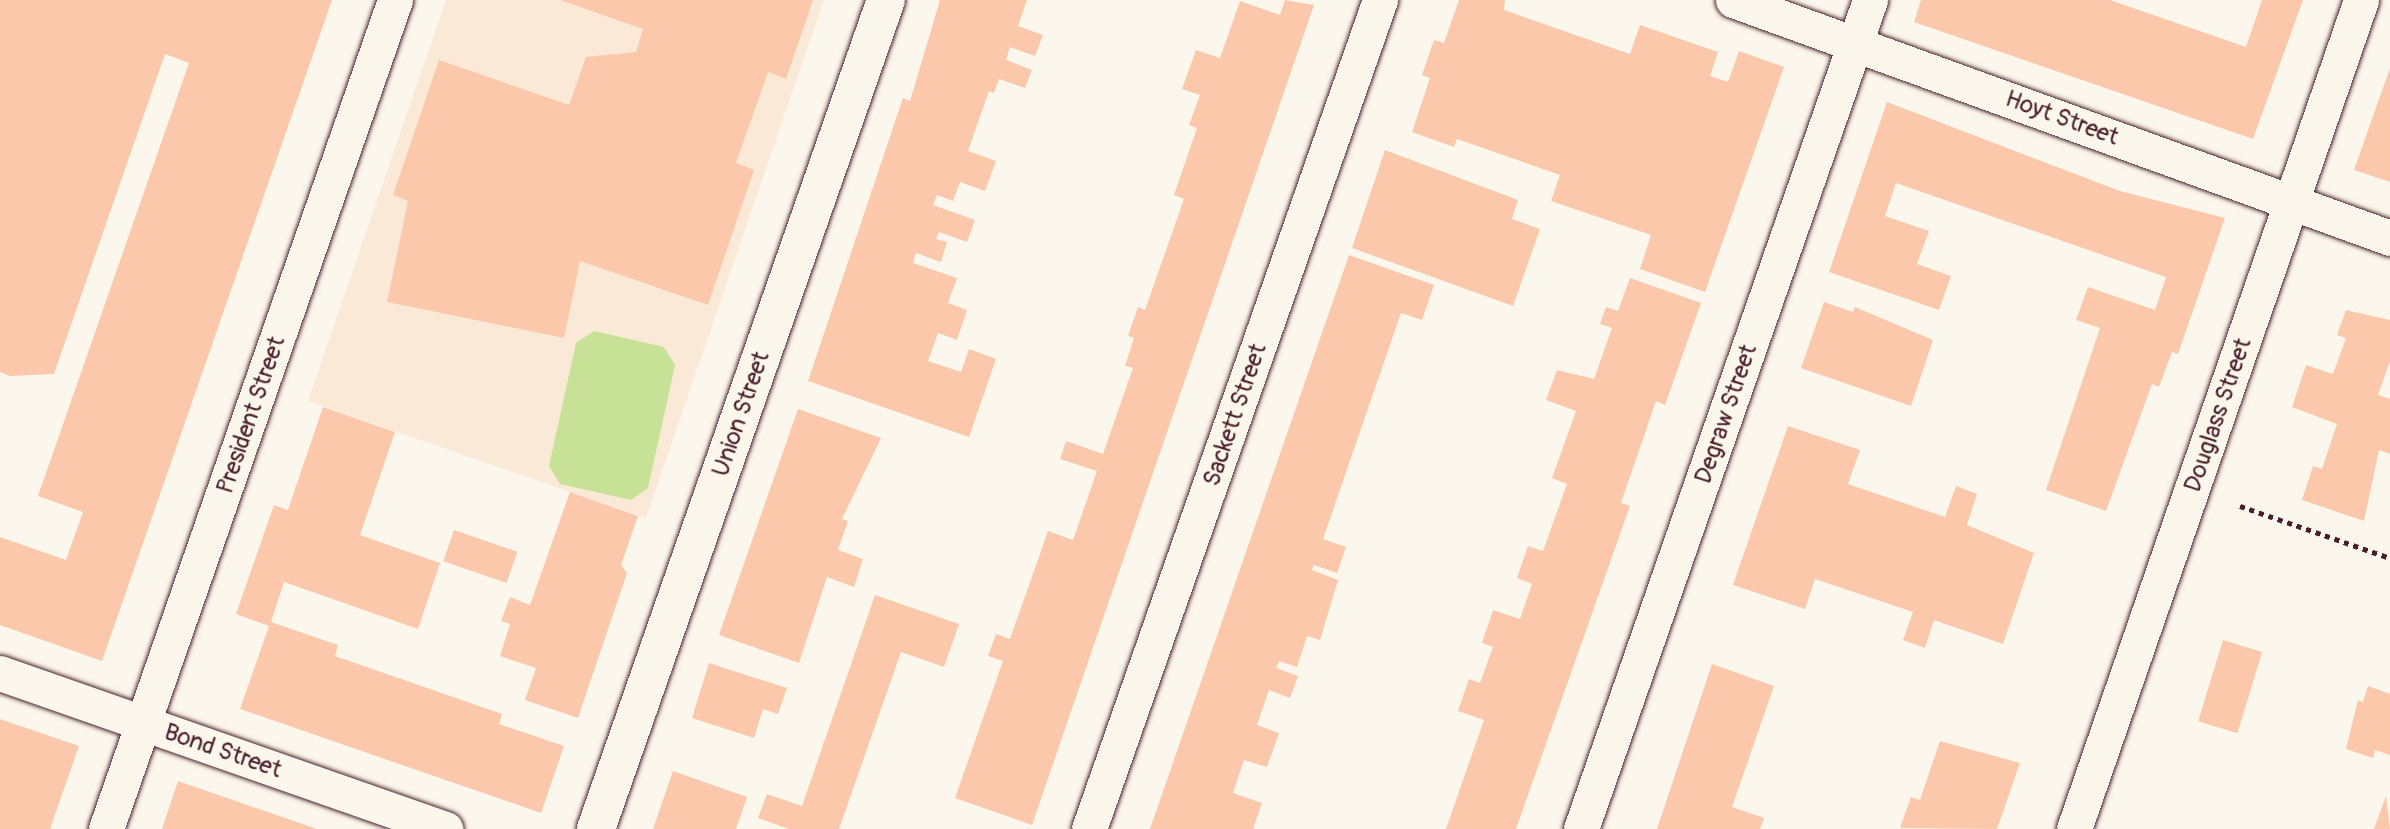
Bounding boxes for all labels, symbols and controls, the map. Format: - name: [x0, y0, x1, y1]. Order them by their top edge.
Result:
- street label: Hoyt Street: [2001, 84, 2123, 152]
- street label: President Street: [211, 333, 291, 497]
- street label: Douglass Street: [2178, 334, 2258, 496]
- street label: Sackett Street: [1197, 340, 1273, 490]
- street label: Degraw Street: [1689, 341, 1763, 487]
- street label: Union Street: [706, 348, 776, 480]
- street label: Bond Street: [161, 718, 285, 784]

